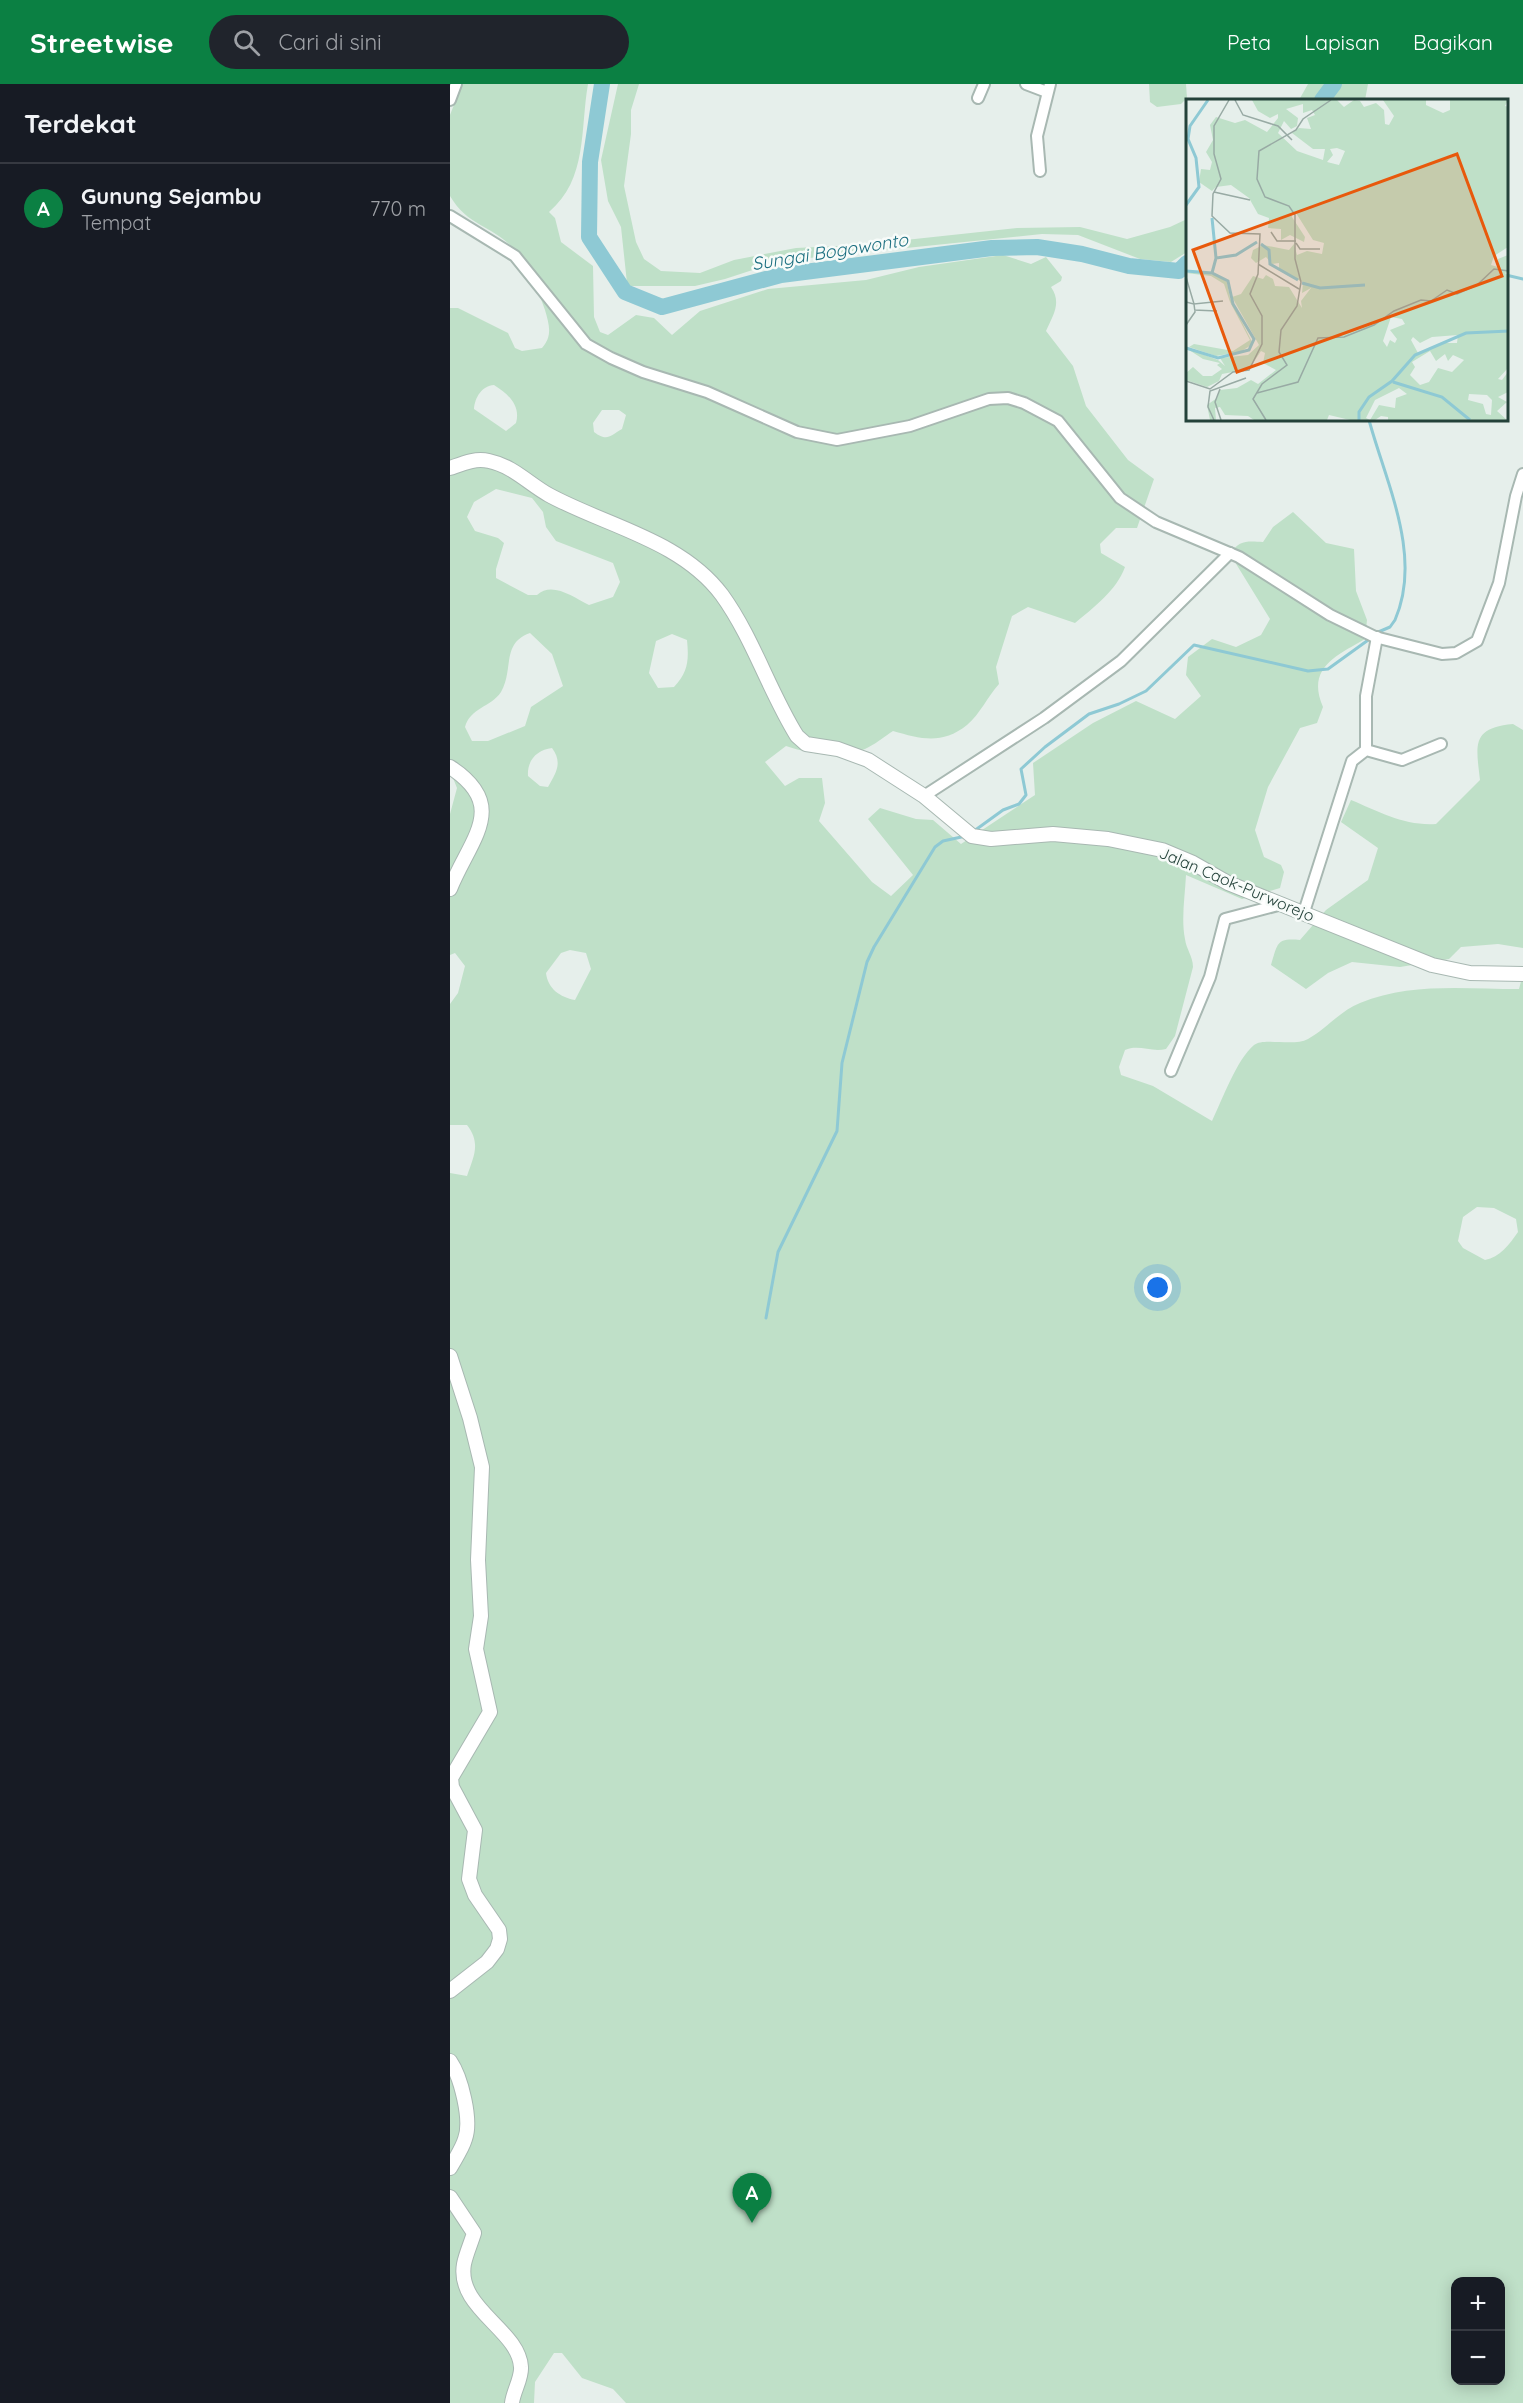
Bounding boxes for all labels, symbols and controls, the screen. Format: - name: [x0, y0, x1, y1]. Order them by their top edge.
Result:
- search box: [209, 15, 629, 69]
- text: Streetwise: [30, 25, 173, 60]
- icon: search: [230, 26, 263, 59]
- text: Cari di sini: [278, 28, 382, 56]
- text: Peta: [1227, 29, 1271, 55]
- text: Lapisan: [1304, 29, 1380, 55]
- text: Bagikan: [1413, 29, 1493, 55]
- inset map: [1186, 99, 1508, 422]
- text: Terdekat: [24, 107, 137, 140]
- text: Gunung Sejambu: [81, 182, 262, 210]
- text: A: [37, 196, 50, 221]
- text: 770 m: [370, 196, 426, 221]
- text: Tempat: [81, 210, 151, 235]
- water label: Sungai Bogowonto: [750, 228, 911, 275]
- street label: Jalan Caok-Purworejo: [1156, 842, 1318, 926]
- your location: [1143, 1273, 1172, 1302]
- pin: A: [732, 2174, 772, 2223]
- map controls: [1451, 2277, 1505, 2385]
- button: +: [1451, 2277, 1505, 2331]
- button: −: [1451, 2331, 1505, 2385]

